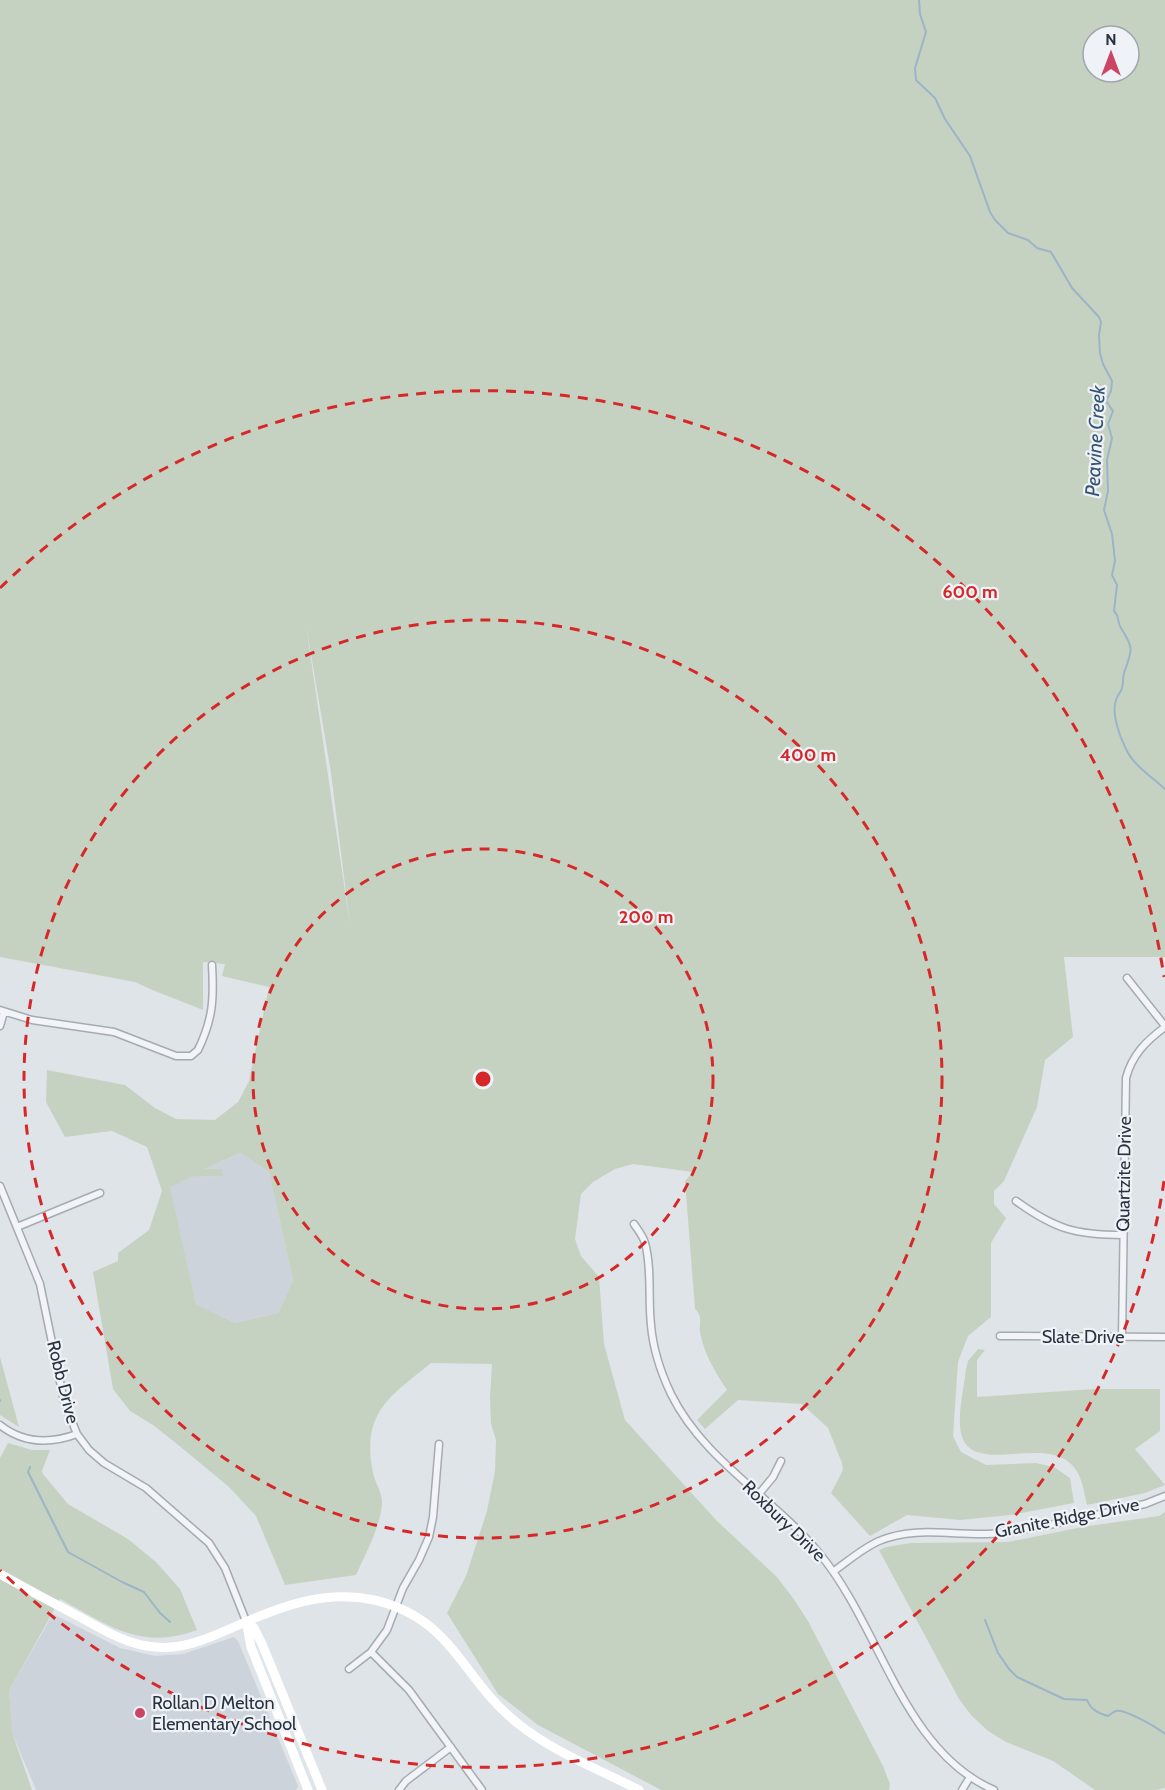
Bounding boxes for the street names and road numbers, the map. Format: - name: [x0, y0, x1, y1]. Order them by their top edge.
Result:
- street label: Quartzite Drive: [1112, 1116, 1136, 1232]
- street label: Slate Drive: [1042, 1326, 1124, 1348]
- street label: Robb Drive: [42, 1338, 84, 1426]
- street label: Roxbury Drive: [738, 1476, 830, 1566]
- street label: Granite Ridge Drive: [993, 1493, 1141, 1543]

